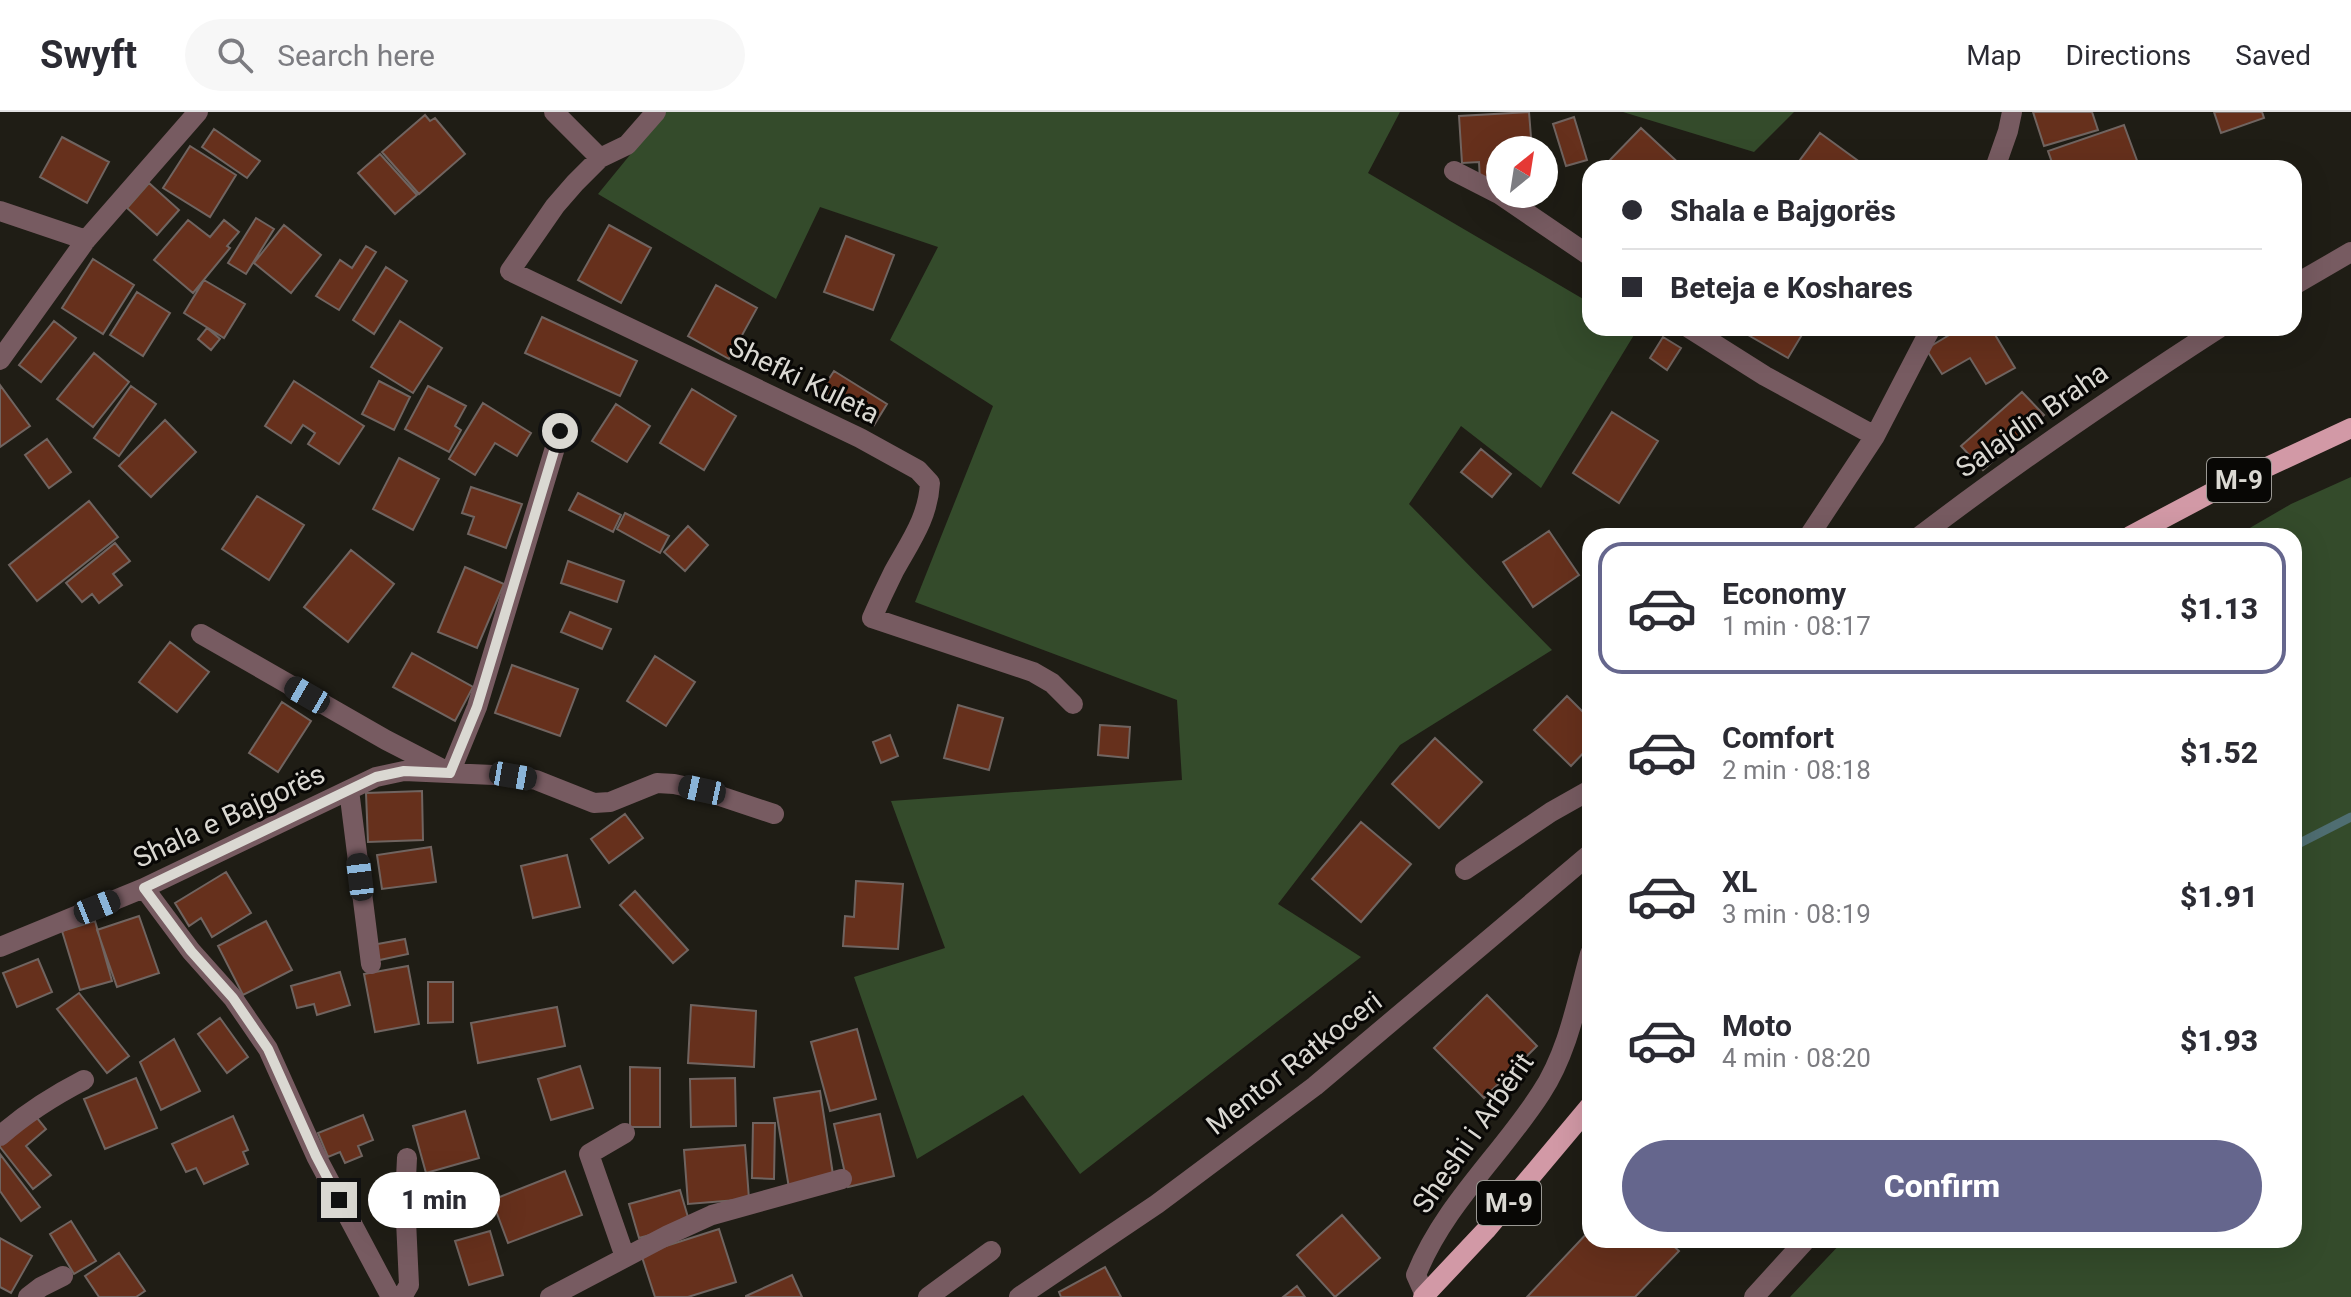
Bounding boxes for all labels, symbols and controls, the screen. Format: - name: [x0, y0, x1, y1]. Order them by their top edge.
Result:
- search box: [185, 19, 745, 91]
- text: Swyft: [40, 33, 137, 77]
- icon: search: [213, 33, 257, 77]
- text: Search here: [277, 38, 435, 73]
- text: Map: [1966, 39, 2022, 72]
- text: Directions: [2066, 39, 2191, 72]
- text: Saved: [2235, 39, 2311, 72]
- north arrow: [1486, 136, 1558, 208]
- map controls: [1486, 136, 1558, 208]
- text: Shala e Bajgorës: [1670, 193, 1896, 228]
- text: Beteja e Koshares: [1670, 270, 1913, 305]
- street label: Shefki Kuleta: [723, 329, 885, 431]
- street label: Salajdin Braha: [1950, 355, 2114, 485]
- route start: [542, 413, 578, 449]
- road number: M-9: [2207, 458, 2271, 502]
- icon: car: [1626, 572, 1698, 644]
- text: Economy: [1722, 576, 1846, 611]
- text: $1.13: [2180, 591, 2258, 626]
- text: 1 min · 08:17: [1722, 611, 1871, 641]
- car: [280, 673, 334, 717]
- icon: car: [1626, 716, 1698, 788]
- text: Comfort: [1722, 720, 1834, 755]
- text: $1.52: [2180, 735, 2258, 770]
- text: 2 min · 08:18: [1722, 755, 1871, 785]
- street label: Shala e Bajgorës: [128, 757, 330, 875]
- car: [487, 760, 539, 792]
- car: [676, 773, 728, 807]
- car: [345, 852, 375, 902]
- icon: car: [1626, 860, 1698, 932]
- text: XL: [1722, 864, 1757, 899]
- text: $1.91: [2180, 879, 2258, 914]
- car: [70, 887, 124, 927]
- text: 3 min · 08:19: [1722, 899, 1871, 929]
- street label: Mentor Ratkoceri: [1200, 984, 1388, 1142]
- icon: car: [1626, 1004, 1698, 1076]
- text: Moto: [1722, 1008, 1792, 1043]
- text: $1.93: [2180, 1023, 2258, 1058]
- text: 4 min · 08:20: [1722, 1043, 1871, 1073]
- street label: Sheshi i Arbërit: [1406, 1047, 1540, 1219]
- button: Confirm: [1622, 1140, 2262, 1232]
- callout: 1 min: [367, 1172, 499, 1228]
- road number: M-9: [1477, 1181, 1541, 1225]
- route end: [321, 1182, 357, 1218]
- text: 1 min: [401, 1185, 467, 1215]

